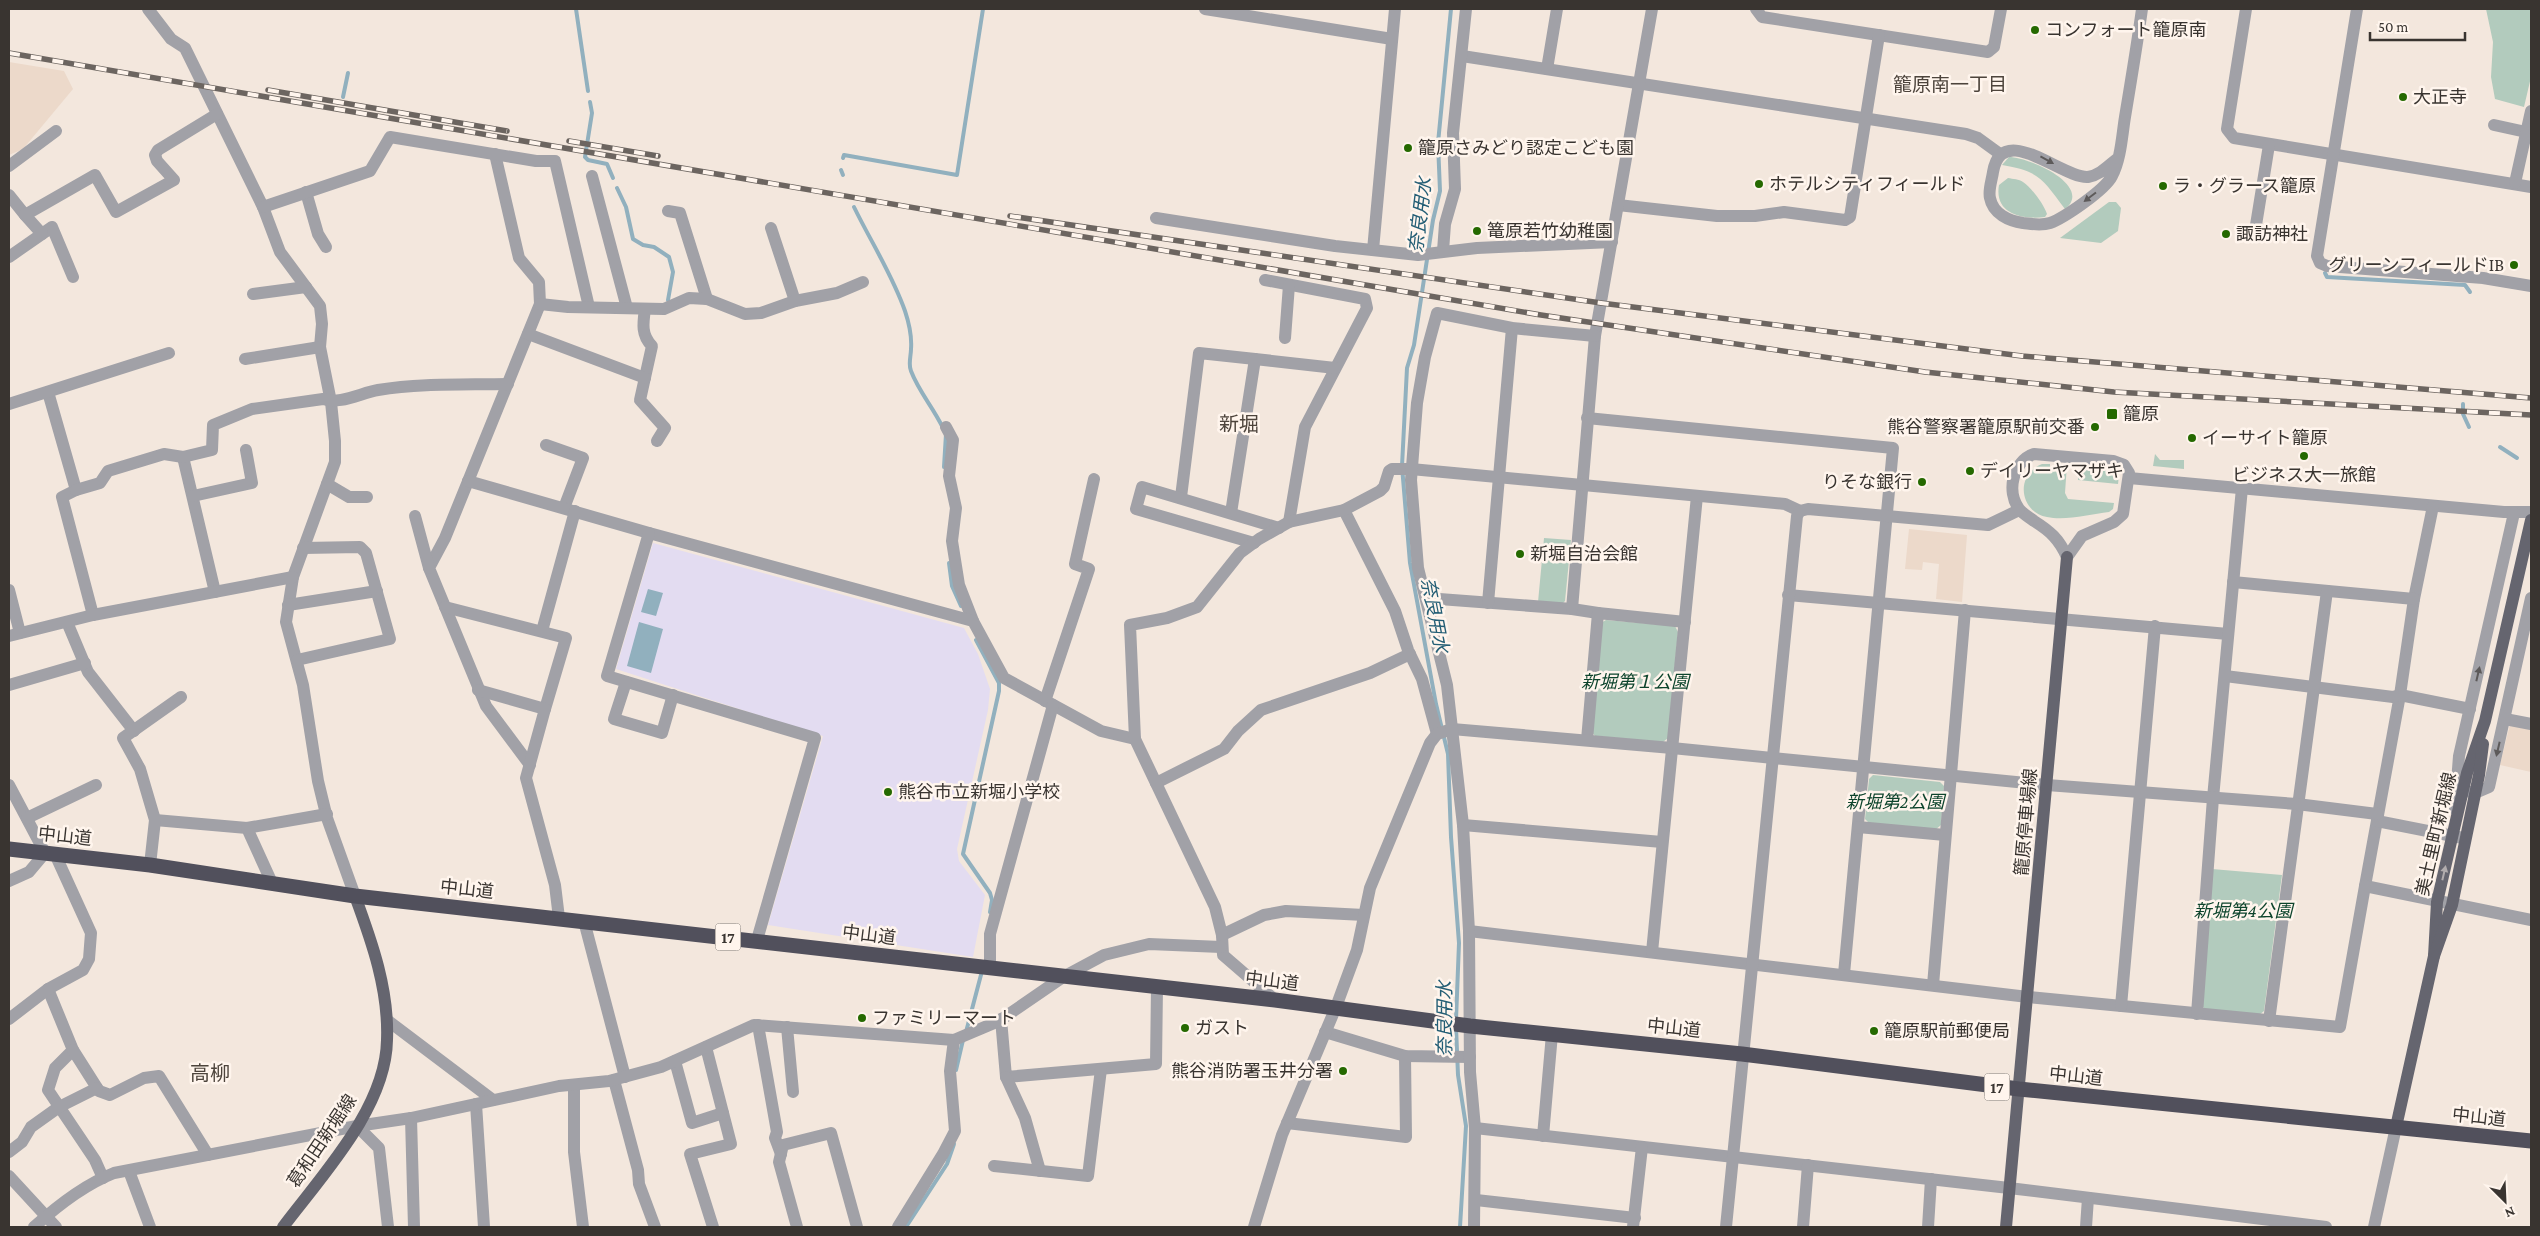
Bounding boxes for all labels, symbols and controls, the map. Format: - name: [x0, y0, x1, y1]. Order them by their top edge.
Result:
- scale bar: [2370, 10, 2465, 42]
- text: 50 m: [2378, 19, 2408, 35]
- place label: コンフォート籠原南: [2045, 20, 2206, 40]
- marker: コンフォート籠原南: [2029, 24, 2041, 36]
- district label: 籠原南一丁目: [1893, 74, 2007, 95]
- place label: 大正寺: [2413, 87, 2467, 107]
- marker: 大正寺: [2397, 91, 2409, 103]
- place label: 籠原さみどり認定こども園: [1418, 138, 1634, 158]
- marker: 籠原さみどり認定こども園: [1402, 142, 1414, 154]
- one-way arrow: [2040, 156, 2053, 165]
- water label: 奈良用水: [1405, 174, 1435, 254]
- place label: ホテルシティフィールド: [1769, 174, 1966, 194]
- place label: ラ・グラース籠原: [2173, 176, 2316, 196]
- marker: ホテルシティフィールド: [1753, 178, 1765, 190]
- marker: ラ・グラース籠原: [2157, 180, 2169, 192]
- one-way arrow: [2083, 192, 2097, 202]
- place label: 篭原若竹幼稚園: [1487, 221, 1613, 241]
- place label: 諏訪神社: [2236, 224, 2308, 244]
- marker: 篭原若竹幼稚園: [1471, 225, 1483, 237]
- marker: 諏訪神社: [2220, 228, 2232, 240]
- place label: グリーンフィールドIB: [2329, 255, 2504, 275]
- marker: グリーンフィールドIB: [2508, 259, 2520, 271]
- place label: 籠原: [2123, 404, 2159, 424]
- marker: 籠原: [2105, 407, 2119, 421]
- district label: 新堀: [1219, 413, 1259, 435]
- place label: 熊谷警察署籠原駅前交番: [1887, 417, 2085, 437]
- marker: 熊谷警察署籠原駅前交番: [2089, 421, 2101, 433]
- place label: イーサイト籠原: [2202, 428, 2328, 448]
- marker: イーサイト籠原: [2186, 432, 2198, 444]
- marker: ビジネス大一旅館: [2298, 450, 2310, 462]
- place label: デイリーヤマザキ: [1980, 461, 2124, 481]
- marker: デイリーヤマザキ: [1964, 465, 1976, 477]
- place label: ビジネス大一旅館: [2232, 465, 2376, 485]
- place label: りそな銀行: [1822, 472, 1912, 492]
- marker: りそな銀行: [1916, 476, 1928, 488]
- place label: 新堀自治会館: [1530, 544, 1638, 564]
- marker: 新堀自治会館: [1514, 548, 1526, 560]
- water label: 奈良用水: [1417, 576, 1453, 656]
- one-way arrow: [2474, 667, 2482, 682]
- park label: 新堀第１公園: [1581, 672, 1692, 692]
- one-way arrow: [2494, 741, 2502, 756]
- street label: 籠原停車場線: [2011, 767, 2041, 877]
- street label: 美土里町新堀線: [2412, 770, 2460, 898]
- place label: 熊谷市立新堀小学校: [898, 782, 1060, 802]
- marker: 熊谷市立新堀小学校: [882, 786, 894, 798]
- park label: 新堀第2公園: [1846, 792, 1947, 812]
- street label: 中山道: [37, 823, 93, 849]
- one-way arrow: [2440, 866, 2448, 881]
- street label: 中山道: [439, 876, 495, 902]
- park label: 新堀第4公園: [2193, 901, 2296, 921]
- street label: 中山道: [841, 922, 897, 948]
- road number: 17: [716, 924, 740, 950]
- street label: 中山道: [1244, 968, 1300, 994]
- water label: 奈良用水: [1434, 979, 1455, 1057]
- place label: ファミリーマート: [872, 1008, 1016, 1028]
- marker: ファミリーマート: [856, 1012, 868, 1024]
- street label: 中山道: [1646, 1015, 1702, 1041]
- place label: ガスト: [1195, 1018, 1249, 1038]
- place label: 籠原駅前郵便局: [1884, 1021, 2010, 1041]
- marker: ガスト: [1179, 1022, 1191, 1034]
- marker: 籠原駅前郵便局: [1868, 1025, 1880, 1037]
- place label: 熊谷消防署玉井分署: [1171, 1061, 1333, 1081]
- district label: 高柳: [190, 1062, 230, 1084]
- street label: 中山道: [2048, 1063, 2104, 1089]
- marker: 熊谷消防署玉井分署: [1337, 1065, 1349, 1077]
- road number: 17: [1984, 1074, 2010, 1100]
- street label: 葛和田新堀線: [284, 1091, 360, 1191]
- street label: 中山道: [2451, 1104, 2507, 1130]
- north arrow: [2480, 1176, 2530, 1226]
- text: N: [2502, 1204, 2518, 1222]

